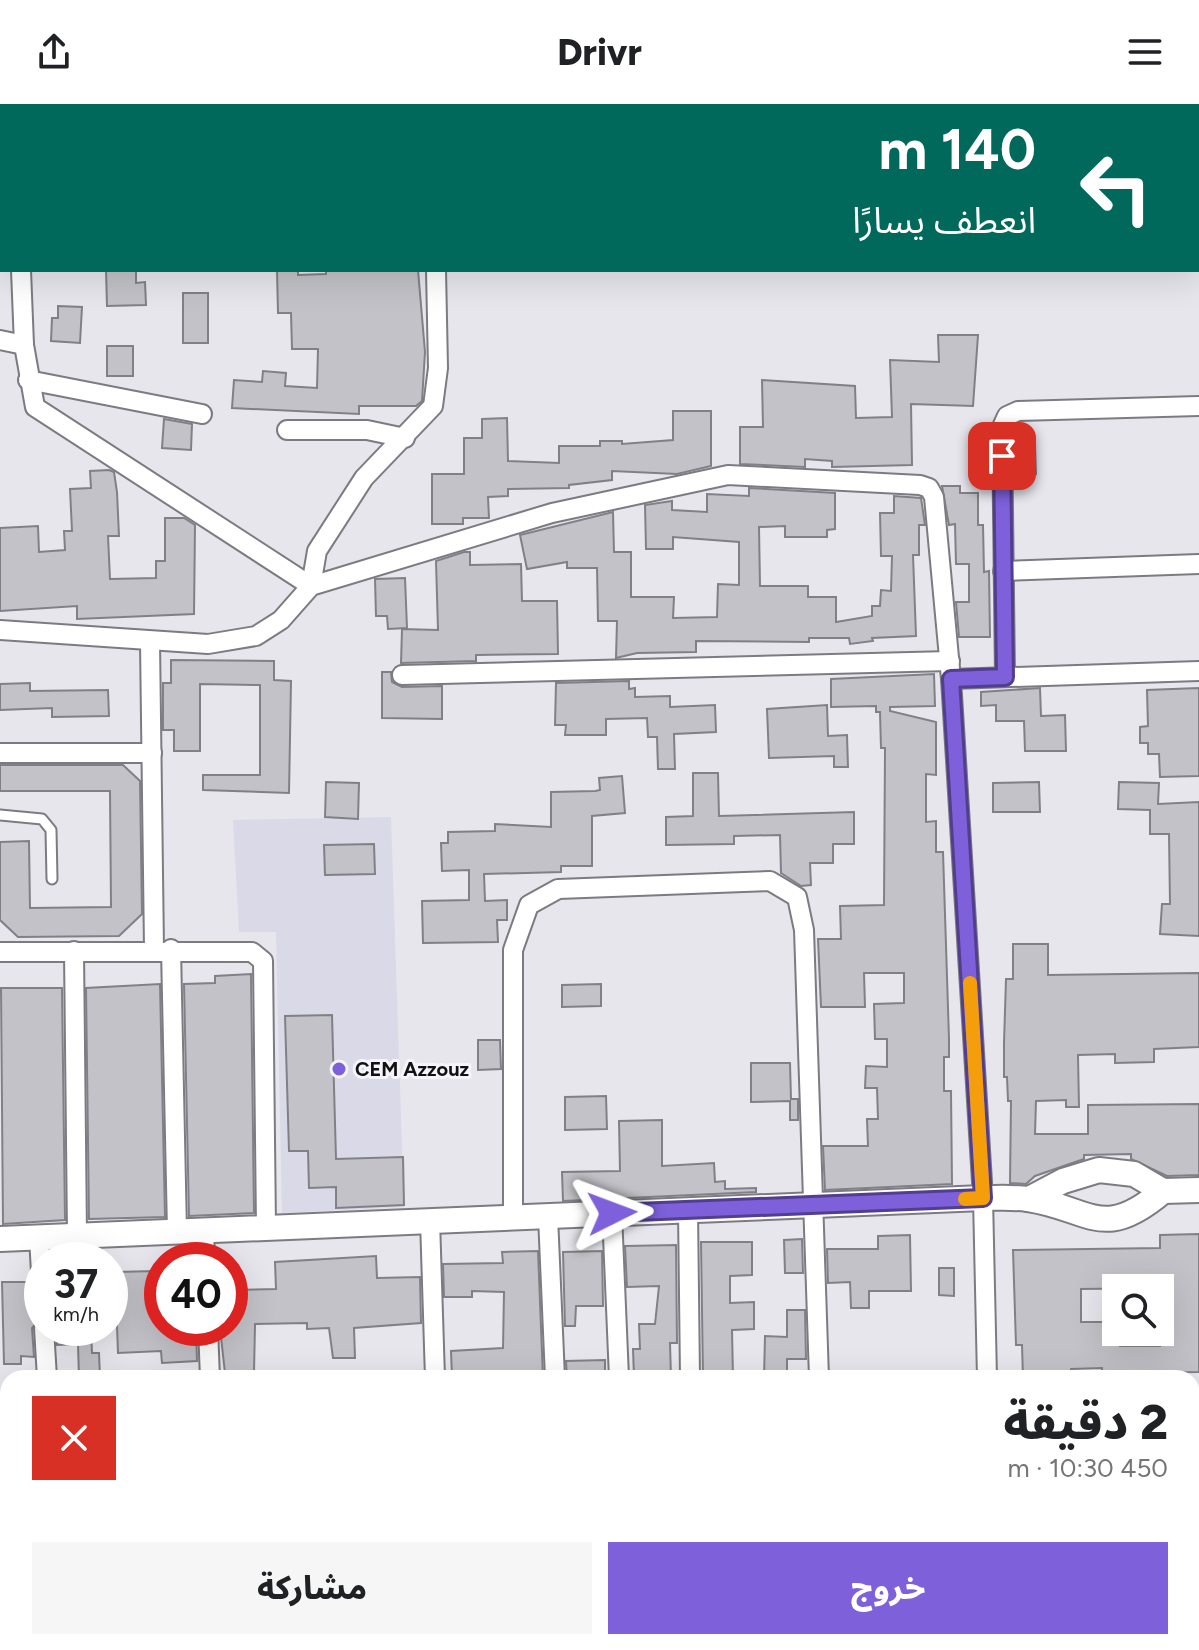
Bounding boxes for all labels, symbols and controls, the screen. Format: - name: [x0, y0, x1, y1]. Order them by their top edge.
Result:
- icon: share: [32, 30, 76, 74]
- icon: menu: [1123, 30, 1167, 74]
- text: Drivr: [557, 31, 642, 74]
- text: 140 m: [878, 116, 1036, 183]
- icon: left: [1064, 136, 1168, 240]
- text: انعطف يسارًا: [852, 199, 1036, 242]
- pin: [968, 422, 1036, 490]
- icon: arrive: [980, 434, 1024, 478]
- place label: CEM Azzouz: [355, 1057, 469, 1081]
- marker: CEM Azzouz: [330, 1060, 348, 1078]
- position arrow: [570, 1171, 654, 1255]
- speed limit sign: 40: [144, 1242, 248, 1346]
- text: 37: [54, 1260, 98, 1308]
- map controls: [1102, 1274, 1174, 1346]
- button: search: [1102, 1274, 1174, 1346]
- text: km/h: [53, 1302, 99, 1326]
- text: 2 دقيقة: [1003, 1393, 1168, 1451]
- button: close: [32, 1396, 116, 1480]
- text: 450 m · 10:30: [1007, 1452, 1168, 1484]
- button: مشاركة: [32, 1542, 592, 1634]
- button: خروج: [608, 1542, 1168, 1634]

